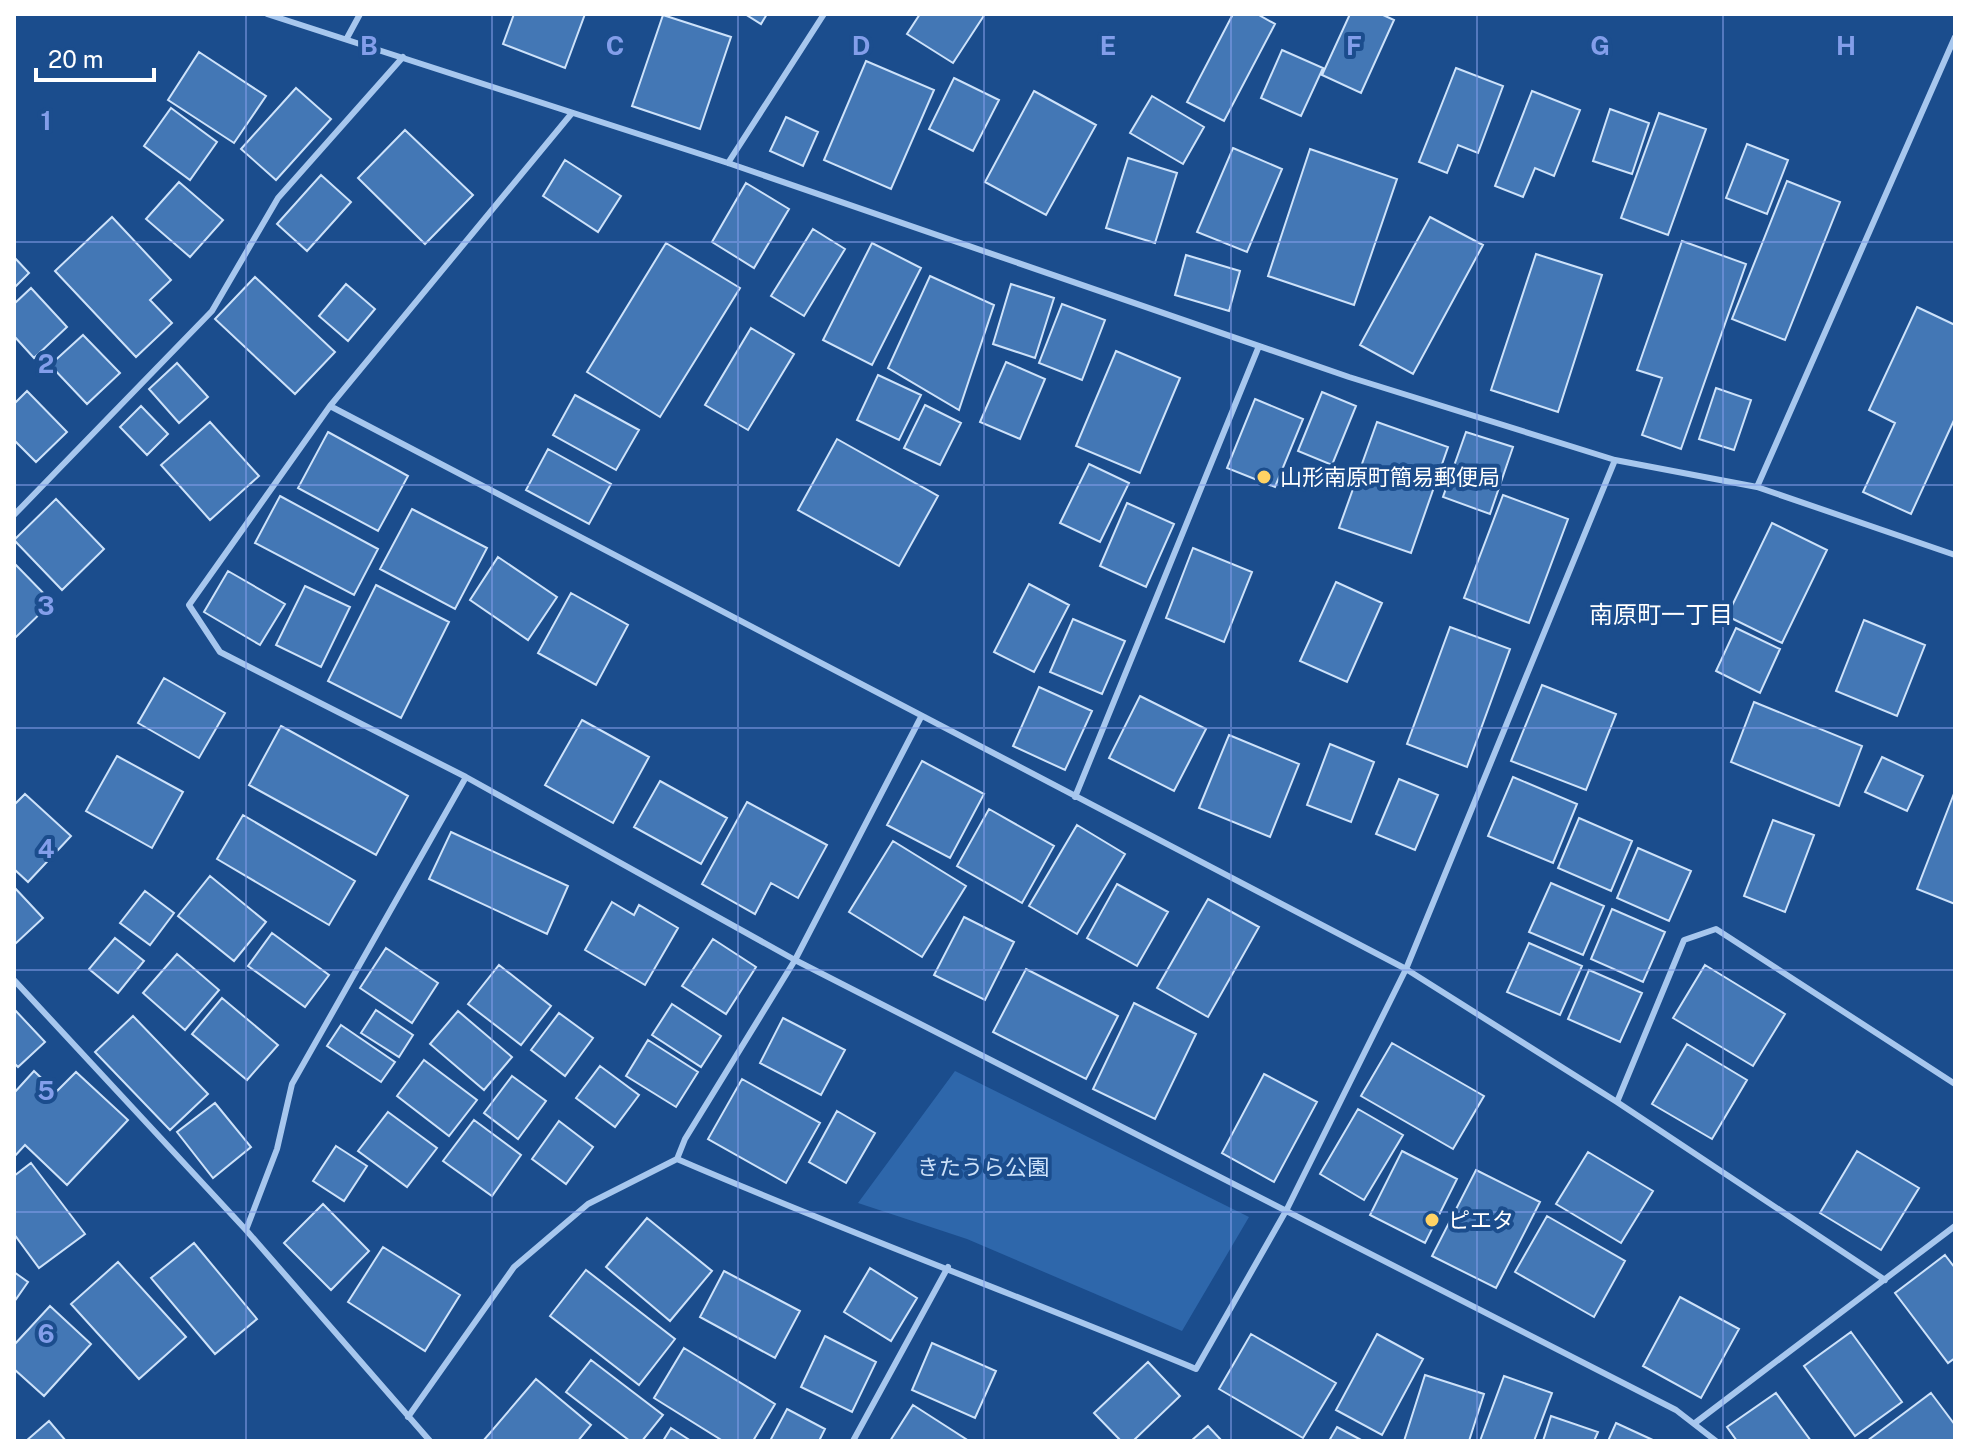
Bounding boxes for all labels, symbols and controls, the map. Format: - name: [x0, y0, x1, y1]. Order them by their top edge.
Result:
- text: B: [360, 30, 378, 61]
- text: C: [606, 30, 624, 61]
- text: D: [852, 30, 870, 61]
- text: E: [1100, 30, 1116, 61]
- text: F: [1346, 30, 1362, 61]
- text: G: [1590, 30, 1610, 61]
- text: H: [1836, 30, 1856, 61]
- scale bar: [36, 32, 154, 82]
- text: 20 m: [48, 45, 104, 73]
- text: 1: [40, 105, 52, 136]
- text: 2: [38, 348, 54, 379]
- place label: 山形南原町簡易郵便局: [1280, 464, 1500, 490]
- marker: 山形南原町簡易郵便局: [1255, 468, 1273, 486]
- text: 3: [37, 590, 55, 621]
- district label: 南原町一丁目: [1589, 600, 1733, 628]
- text: 4: [37, 833, 55, 864]
- text: 5: [37, 1075, 55, 1106]
- park label: きたうら公園: [917, 1154, 1049, 1180]
- place label: ピエタ: [1448, 1207, 1514, 1233]
- marker: ピエタ: [1423, 1211, 1441, 1229]
- text: 6: [37, 1318, 55, 1349]

